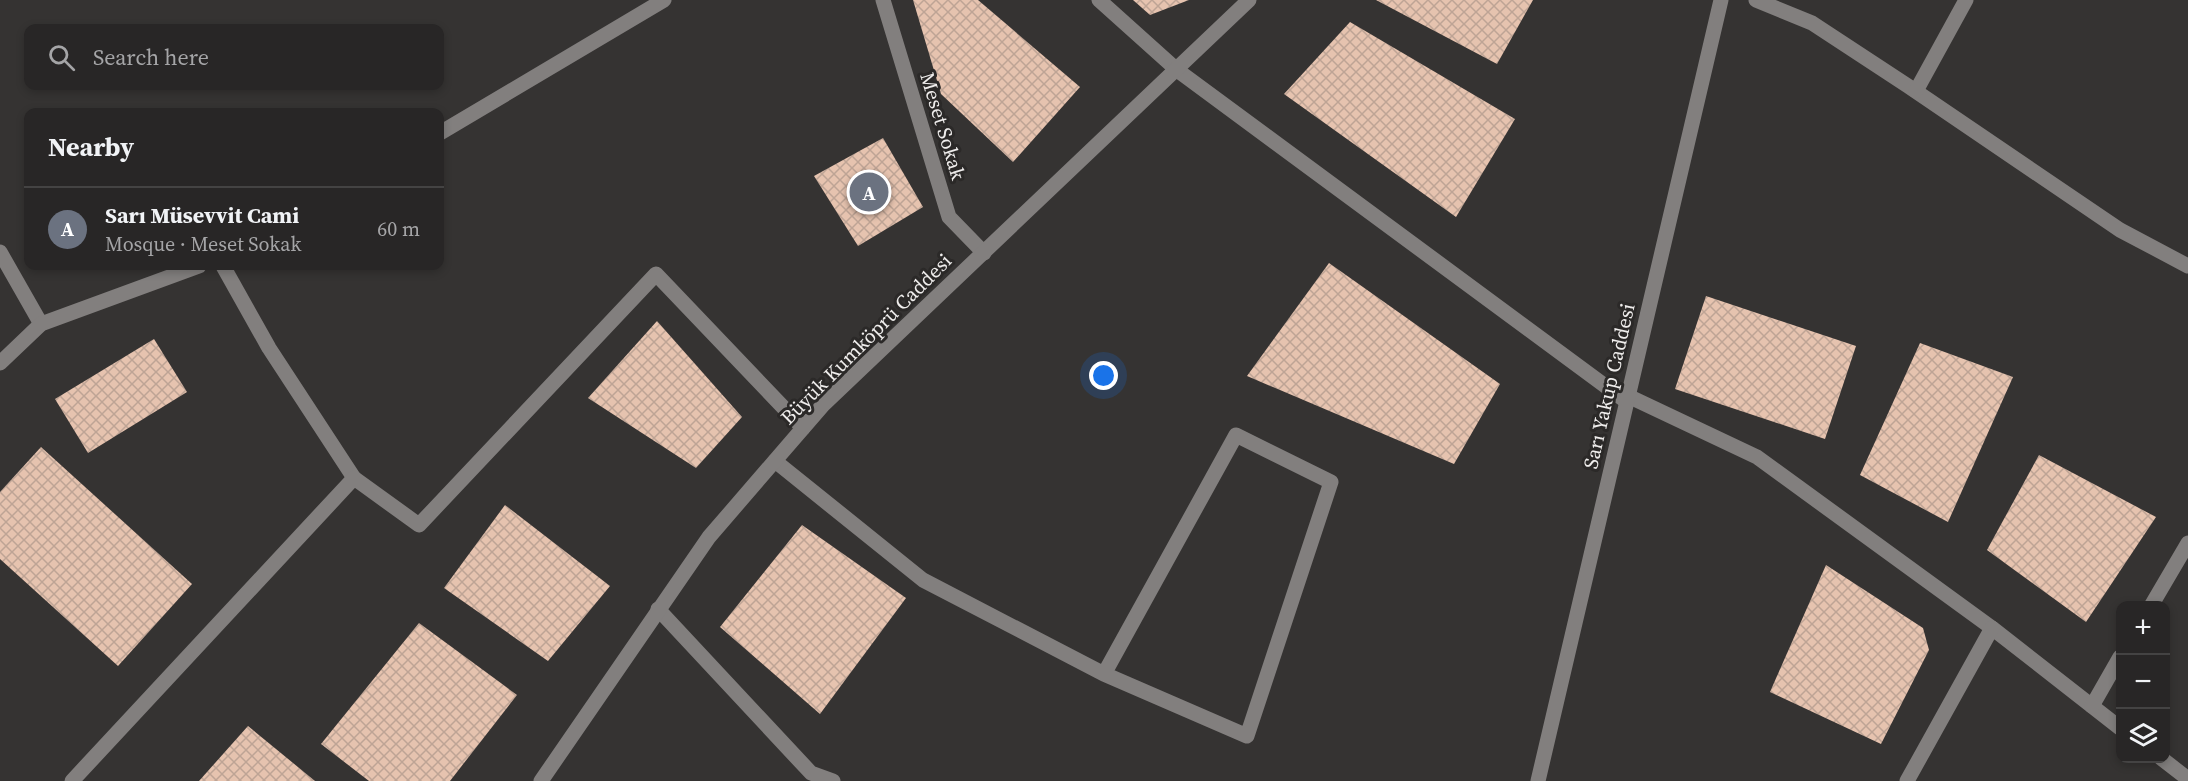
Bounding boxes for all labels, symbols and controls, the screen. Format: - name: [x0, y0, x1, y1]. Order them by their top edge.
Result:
- search box: [24, 24, 444, 90]
- icon: search: [45, 41, 78, 74]
- text: Search here: [93, 42, 209, 72]
- street label: Meset Sokak: [913, 69, 973, 183]
- text: Nearby: [48, 129, 134, 165]
- pin: A: [850, 170, 888, 214]
- text: Sarı Müsevvit Cami: [105, 200, 299, 230]
- text: A: [61, 215, 74, 243]
- text: 60 m: [377, 215, 420, 243]
- text: Mosque · Meset Sokak: [105, 230, 301, 258]
- street label: Büyük Kumköprü Caddesi: [774, 247, 958, 431]
- street label: Sarı Yakup Caddesi: [1576, 300, 1642, 472]
- your location: [1089, 361, 1118, 390]
- map controls: [2116, 601, 2170, 763]
- button: +: [2116, 601, 2170, 655]
- button: −: [2116, 655, 2170, 709]
- button: layers: [2116, 709, 2170, 763]

